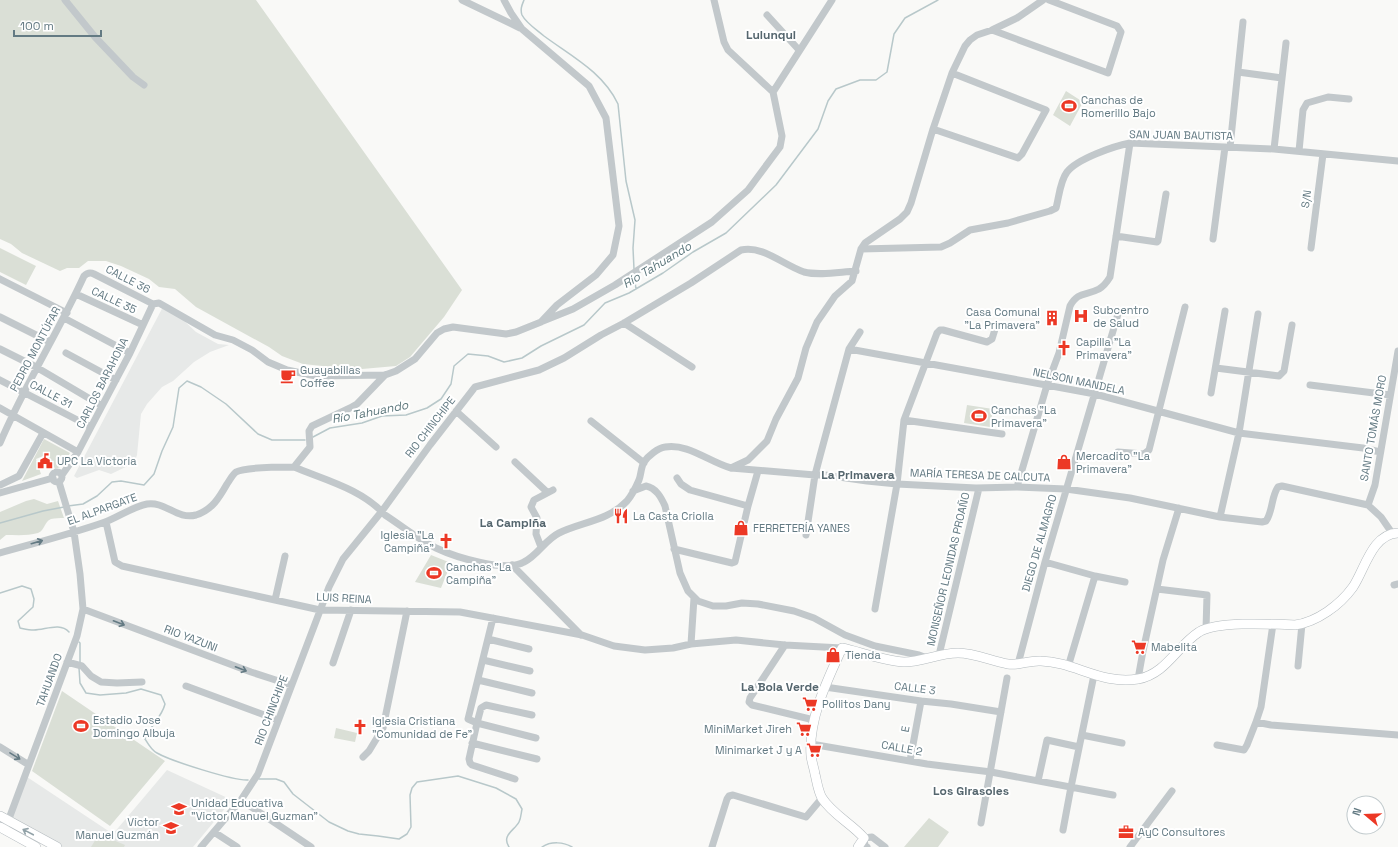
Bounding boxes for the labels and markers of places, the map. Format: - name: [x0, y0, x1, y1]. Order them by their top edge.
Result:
- place label: Canchas de Romerillo Bajo: [1081, 93, 1156, 120]
- sports icon: Canchas de Romerillo Bajo: [1060, 97, 1078, 115]
- place label: Subcentro de Salud: [1093, 303, 1149, 330]
- place label: Casa Comunal "La Primavera": [964, 305, 1040, 332]
- hospital icon: Subcentro de Salud: [1072, 307, 1090, 325]
- building icon: Casa Comunal "La Primavera": [1043, 309, 1061, 327]
- place label: Capilla "La Primavera": [1076, 335, 1132, 362]
- church icon: Capilla "La Primavera": [1055, 339, 1073, 357]
- place label: Guayabillas Coffee: [300, 363, 361, 390]
- cafe icon: Guayabillas Coffee: [279, 367, 297, 385]
- place label: Canchas "La Primavera": [991, 403, 1057, 430]
- sports icon: Canchas "La Primavera": [970, 407, 988, 425]
- place label: Mercadito "La Primavera": [1076, 449, 1151, 476]
- public building icon: UPC La Victoria: [36, 452, 54, 470]
- shop icon: Mercadito "La Primavera": [1055, 453, 1073, 471]
- place label: UPC La Victoria: [57, 454, 137, 468]
- restaurant icon: La Casta Criolla: [612, 507, 630, 525]
- place label: La Casta Criolla: [633, 509, 714, 523]
- shop icon: FERRETERÍA YANES: [732, 519, 750, 537]
- place label: FERRETERÍA YANES: [753, 521, 850, 535]
- place label: Iglesia "La Campiña": [380, 528, 435, 555]
- church icon: Iglesia "La Campiña": [437, 532, 455, 550]
- place label: Canchas "La Campiña": [446, 560, 512, 587]
- sports icon: Canchas "La Campiña": [425, 564, 443, 582]
- supermarket icon: Mabelita: [1130, 638, 1148, 656]
- place label: Mabelita: [1151, 640, 1198, 654]
- shop icon: Tienda: [824, 646, 842, 664]
- place label: Tienda: [845, 648, 881, 662]
- supermarket icon: Pollitos Dany: [801, 695, 819, 713]
- place label: Pollitos Dany: [822, 697, 891, 711]
- place label: Estadio Jose Domingo Albuja: [93, 713, 176, 740]
- place label: Iglesia Cristiana "Comunidad de Fe": [372, 714, 473, 741]
- sports icon: Estadio Jose Domingo Albuja: [72, 717, 90, 735]
- church icon: Iglesia Cristiana "Comunidad de Fe": [351, 718, 369, 736]
- supermarket icon: MiniMarket Jireh: [795, 720, 813, 738]
- place label: MiniMarket Jireh: [704, 722, 792, 736]
- supermarket icon: Minimarket J y A: [805, 741, 823, 759]
- place label: Minimarket J y A: [715, 743, 802, 757]
- place label: Unidad Educativa "Victor Manuel Guzman": [191, 796, 318, 823]
- school or university icon: Unidad Educativa "Victor Manuel Guzman": [170, 800, 188, 818]
- place label: Víctor Manuel Guzmán: [75, 815, 159, 842]
- school or university icon: Víctor Manuel Guzmán: [162, 819, 180, 837]
- office icon: AyC Consultores: [1117, 823, 1135, 841]
- place label: AyC Consultores: [1138, 825, 1225, 839]

